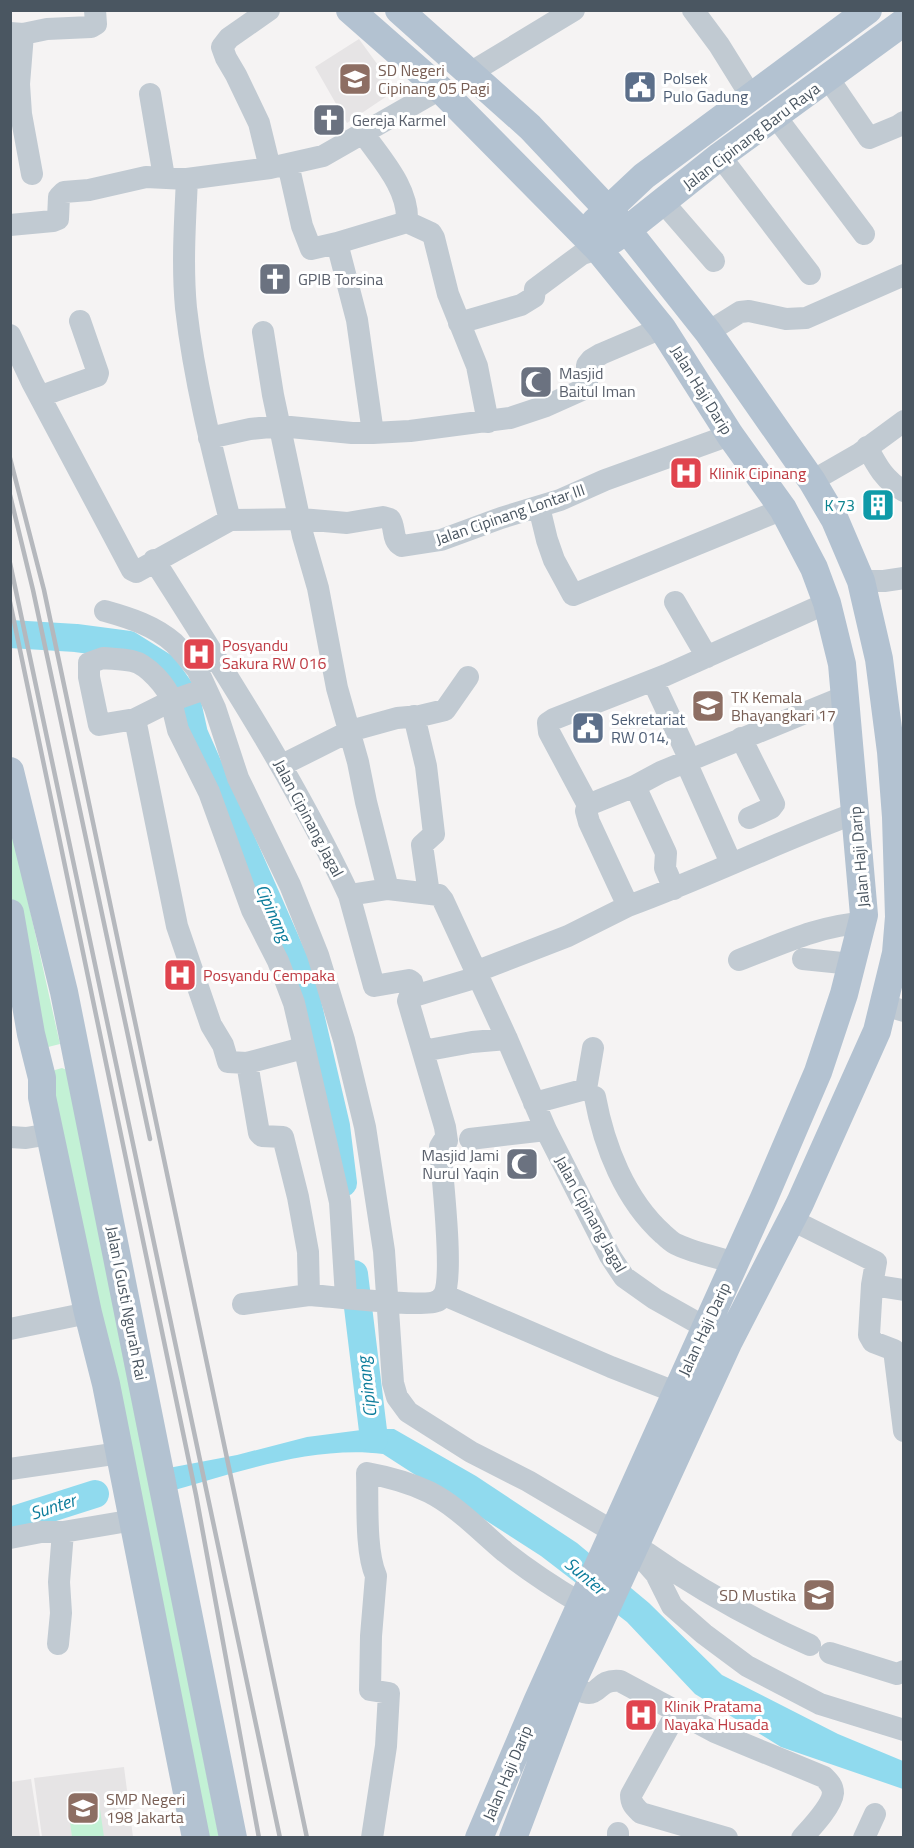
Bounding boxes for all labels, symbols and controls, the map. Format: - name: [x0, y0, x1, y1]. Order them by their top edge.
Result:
- place label: SD Negeri Cipinang 05 Pagi: [378, 58, 490, 100]
- school or university icon: SD Negeri Cipinang 05 Pagi: [337, 61, 373, 97]
- place label: Polsek Pulo Gadung: [663, 66, 748, 108]
- public building icon: Polsek Pulo Gadung: [622, 69, 658, 105]
- street label: Jalan Cipinang Baru Raya: [677, 76, 825, 196]
- church icon: Gereja Karmel: [311, 102, 347, 138]
- place label: Gereja Karmel: [352, 108, 446, 132]
- church icon: GPIB Torsina: [257, 261, 293, 297]
- place label: GPIB Torsina: [298, 267, 383, 291]
- street label: Jalan Haji Darip: [665, 341, 739, 439]
- place label: Masjid Baitul Iman: [559, 361, 636, 403]
- mosque icon: Masjid Baitul Iman: [518, 364, 554, 400]
- hospital icon: Klinik Cipinang: [668, 455, 704, 491]
- place label: Klinik Cipinang: [709, 461, 806, 485]
- street label: Jalan Cipinang Lontar III: [432, 477, 588, 551]
- building icon: K 73: [860, 487, 896, 523]
- place label: K 73: [824, 493, 855, 517]
- place label: Posyandu Sakura RW 016: [222, 633, 326, 675]
- hospital icon: Posyandu Sakura RW 016: [181, 636, 217, 672]
- place label: TK Kemala Bhayangkari 17: [731, 685, 836, 727]
- school or university icon: TK Kemala Bhayangkari 17: [690, 688, 726, 724]
- place label: Sekretariat RW 014,: [611, 707, 686, 749]
- public building icon: Sekretariat RW 014,: [570, 710, 606, 746]
- street label: Jalan Cipinang Jagal: [268, 755, 350, 881]
- street label: Jalan Haji Darip: [843, 805, 875, 909]
- water label: Cipinang: [249, 880, 299, 948]
- hospital icon: Posyandu Cempaka: [162, 957, 198, 993]
- place label: Posyandu Cempaka: [203, 963, 335, 987]
- place label: Masjid Jami Nurul Yaqin: [422, 1143, 499, 1185]
- mosque icon: Masjid Jami Nurul Yaqin: [504, 1146, 540, 1182]
- street label: Jalan Cipinang Jagal: [549, 1151, 633, 1277]
- street label: Jalan I Gusti Ngurah Rai: [100, 1224, 154, 1382]
- street label: Jalan Haji Darip: [672, 1278, 736, 1380]
- water label: Cipinang: [349, 1353, 384, 1419]
- water label: Sunter: [27, 1486, 81, 1527]
- water label: Sunter: [559, 1550, 614, 1602]
- school or university icon: SD Mustika: [801, 1577, 837, 1613]
- place label: SD Mustika: [719, 1583, 796, 1607]
- place label: Klinik Pratama Nayaka Husada: [664, 1694, 769, 1736]
- hospital icon: Klinik Pratama Nayaka Husada: [623, 1697, 659, 1733]
- street label: Jalan Haji Darip: [476, 1722, 538, 1824]
- place label: SMP Negeri 198 Jakarta: [106, 1787, 185, 1829]
- school or university icon: SMP Negeri 198 Jakarta: [65, 1790, 101, 1826]

